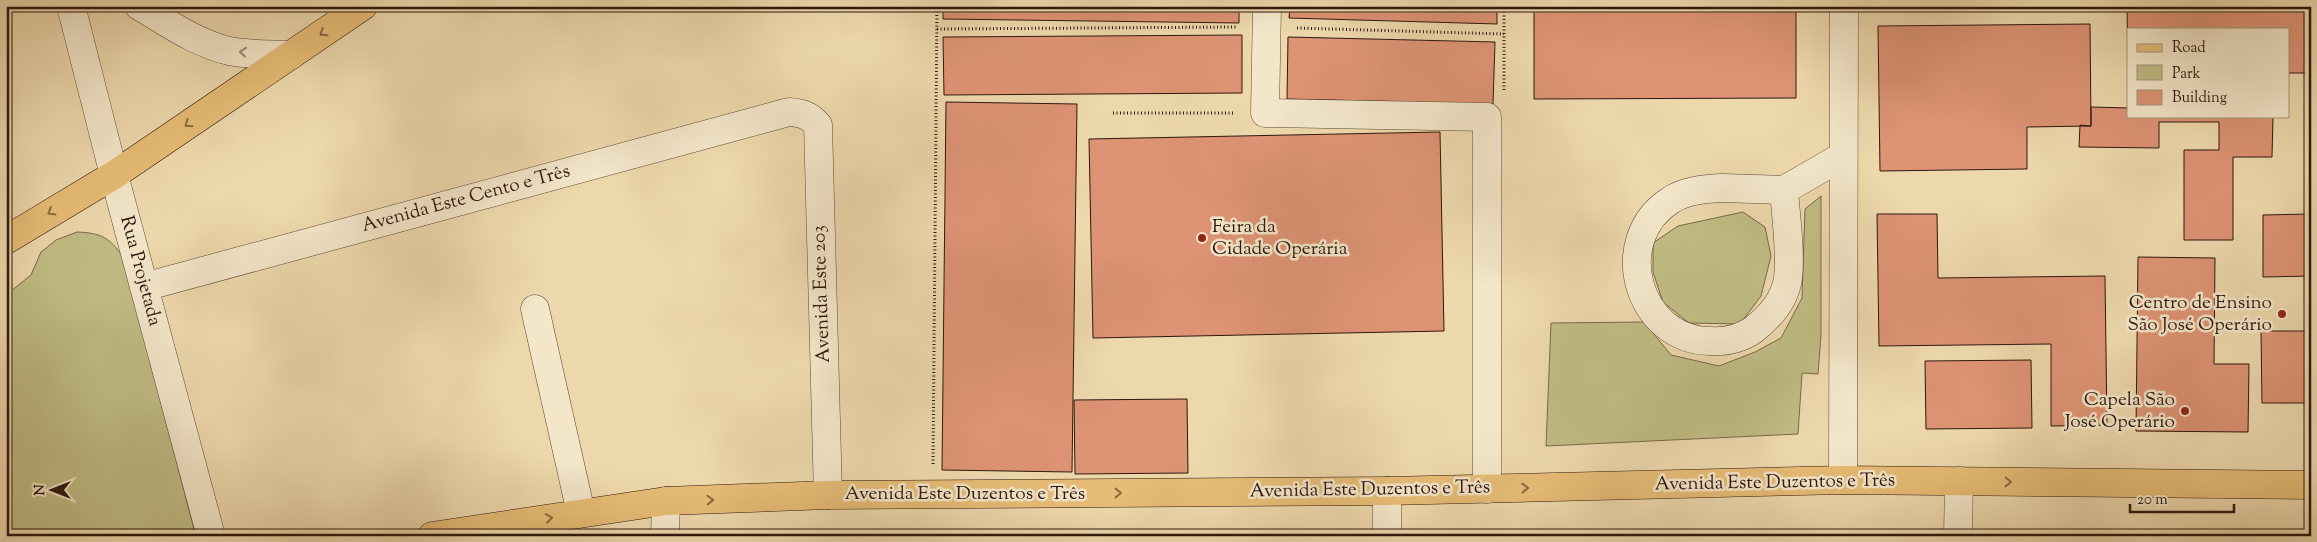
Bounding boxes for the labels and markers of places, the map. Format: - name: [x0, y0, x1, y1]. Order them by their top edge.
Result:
- place label: Feira da Cidade Operária: [1212, 214, 1348, 263]
- marker: Feira da Cidade Operária: [1196, 232, 1208, 244]
- place label: Centro de Ensino São José Operário: [2127, 290, 2272, 339]
- marker: Centro de Ensino São José Operário: [2276, 308, 2288, 320]
- place label: Capela São José Operário: [2064, 387, 2175, 436]
- marker: Capela São José Operário: [2179, 405, 2191, 417]

